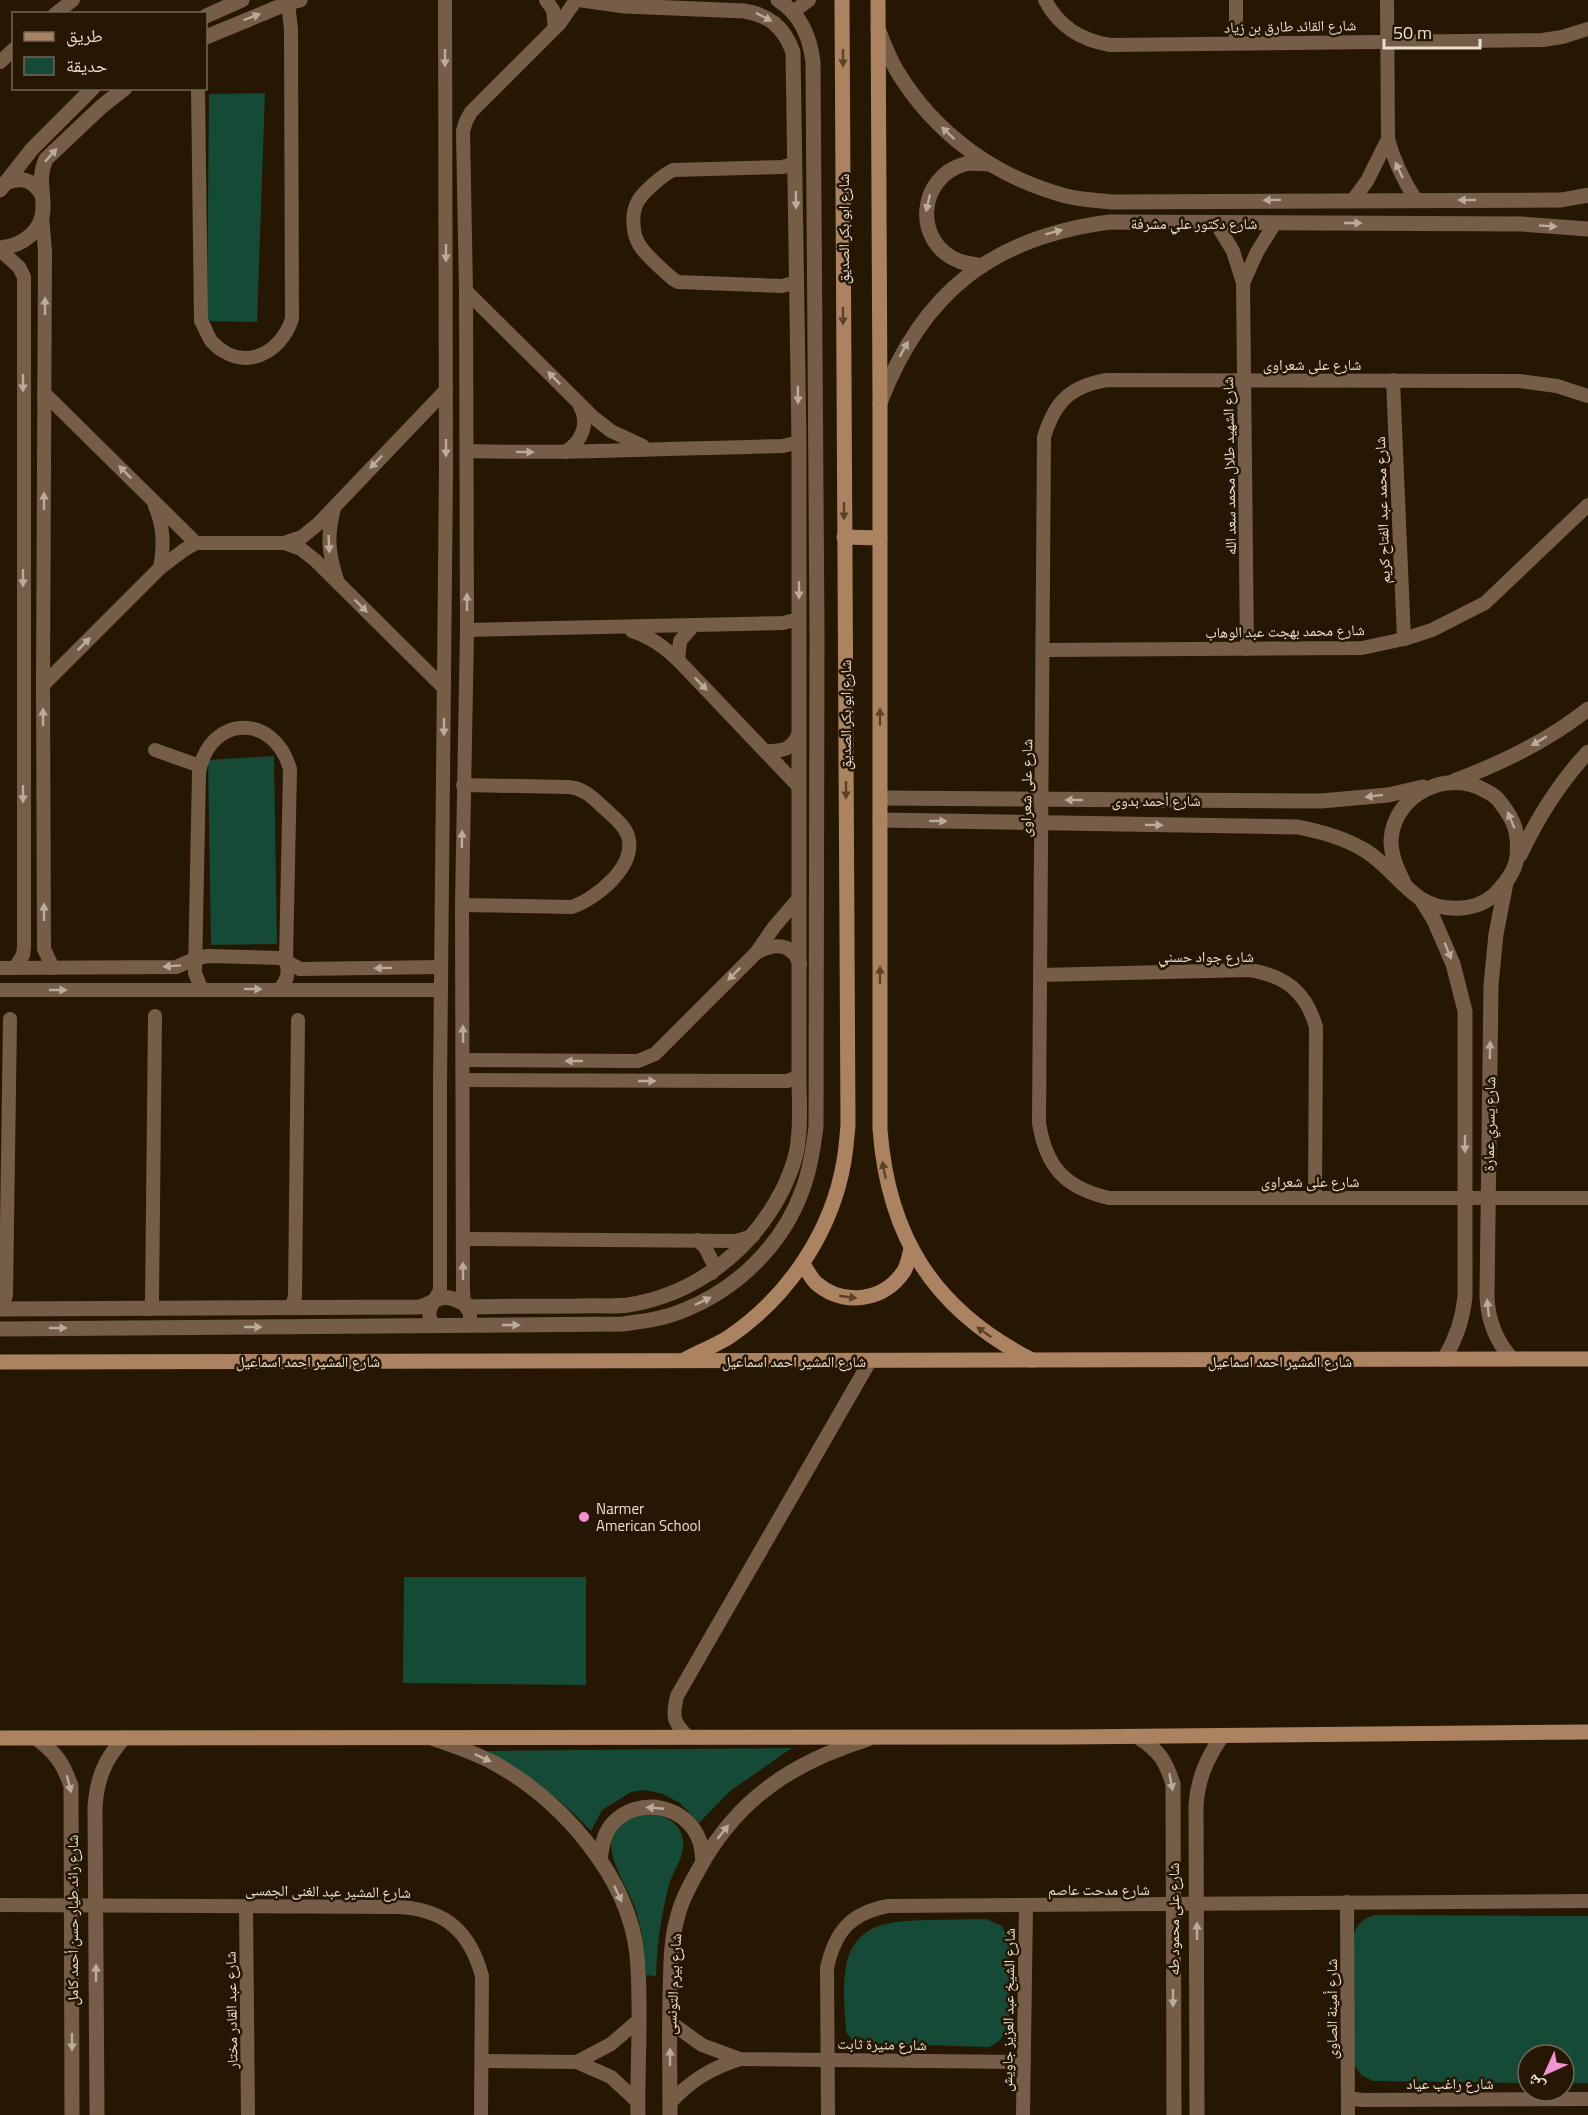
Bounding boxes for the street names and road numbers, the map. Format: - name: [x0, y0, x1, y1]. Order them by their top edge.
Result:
- street label: شارع القائد طارق بن زياد: [1224, 13, 1356, 39]
- street label: شارع ابو بكر الصديق: [832, 174, 855, 284]
- street label: شارع دكتور علي مشرفة: [1131, 212, 1257, 235]
- street label: شارع على شعراوى: [1263, 353, 1361, 376]
- street label: شارع الشهيد طلال محمد سعد الله: [1216, 376, 1242, 555]
- street label: شارع محمد عبد الفتاح كريم: [1368, 436, 1396, 584]
- street label: شارع محمد بهجت عبد الوهاب: [1205, 618, 1365, 644]
- street label: شارع ابو بكر الصديق: [834, 660, 857, 770]
- street label: شارع على شعراوى: [1014, 738, 1038, 838]
- street label: شارع أحمد بدوى: [1111, 789, 1201, 812]
- street label: شارع جواد حسني: [1158, 945, 1254, 968]
- street label: شارع يسري عمارة: [1477, 1076, 1502, 1172]
- street label: شارع على شعراوى: [1261, 1170, 1359, 1193]
- street label: شارع المشير احمد اسماعيل: [236, 1350, 380, 1373]
- street label: شارع المشير احمد اسماعيل: [722, 1350, 866, 1373]
- street label: شارع المشير احمد اسماعيل: [1208, 1350, 1352, 1373]
- street label: شارع رائد طيار حسن أحمد كامل: [61, 1834, 84, 2005]
- street label: شارع على محمود طه: [1162, 1862, 1185, 1975]
- street label: شارع المشير عبد الغنى الجمسى: [245, 1878, 411, 1904]
- street label: شارع مدحت عاصم: [1048, 1878, 1150, 1901]
- street label: شارع الشيخ عبد العزيز جاويش: [995, 1928, 1021, 2092]
- street label: شارع بيرم التونسى: [659, 1933, 687, 2035]
- street label: شارع عبد القادر مختار: [218, 1951, 244, 2070]
- street label: شارع أمينة الصاوى: [1320, 1959, 1343, 2059]
- street label: شارع منيرة ثابت: [837, 2032, 927, 2056]
- street label: شارع راغب عياد: [1406, 2072, 1494, 2095]

